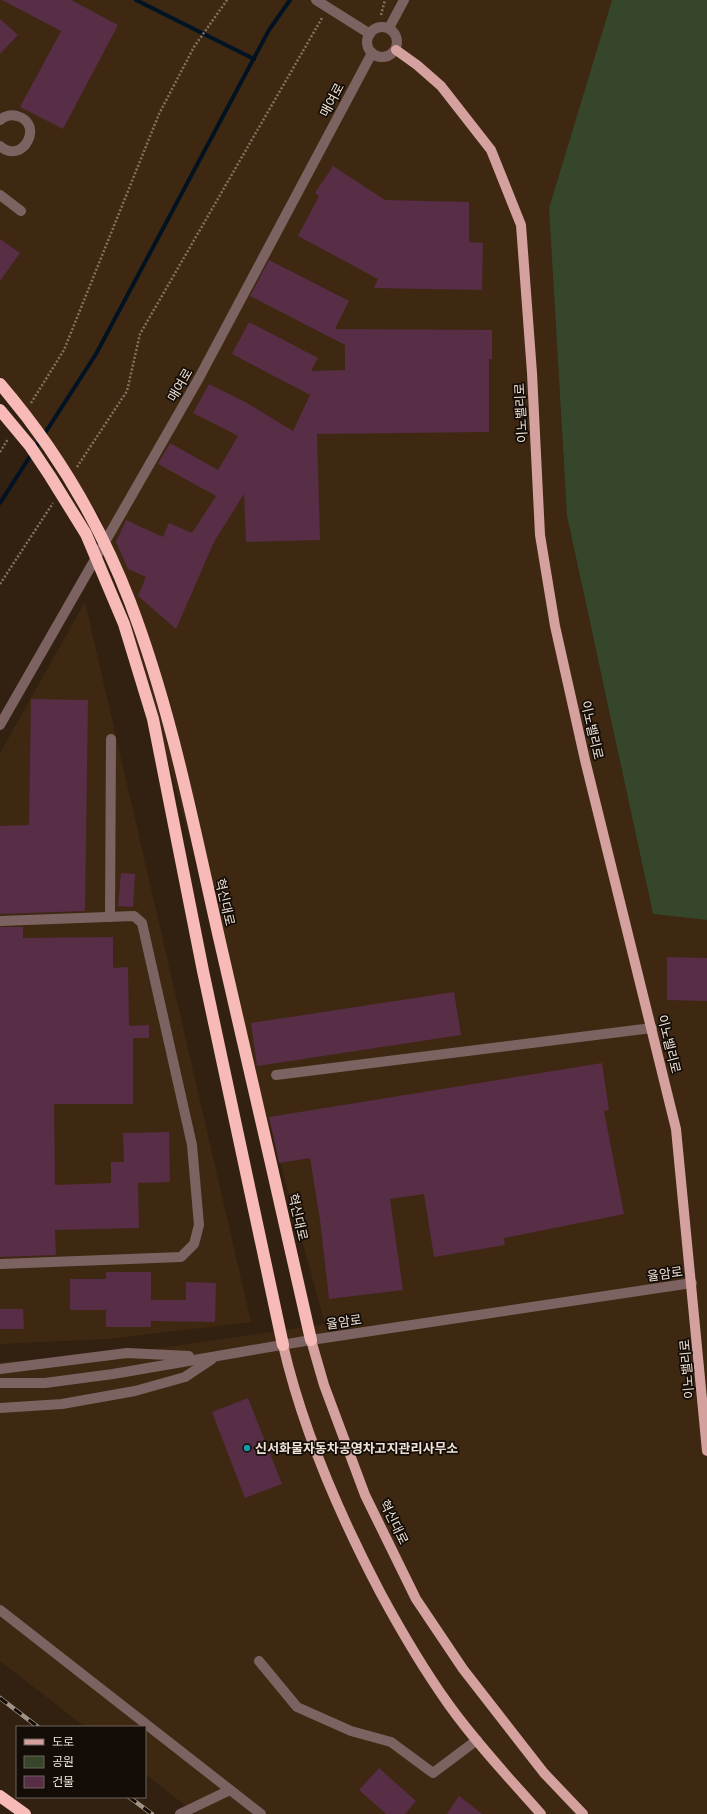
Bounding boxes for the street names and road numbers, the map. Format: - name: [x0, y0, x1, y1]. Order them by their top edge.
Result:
- street label: 매여로: [316, 80, 348, 120]
- street label: 매여로: [164, 365, 196, 405]
- street label: 이노밸리로: [511, 383, 531, 443]
- street label: 이노밸리로: [577, 699, 607, 761]
- street label: 혁신대로: [211, 877, 239, 927]
- street label: 이노밸리로: [654, 1013, 684, 1075]
- street label: 혁신대로: [284, 1192, 312, 1242]
- street label: 율암로: [646, 1263, 684, 1285]
- street label: 율암로: [325, 1311, 363, 1333]
- street label: 이노밸리로: [676, 1338, 698, 1400]
- street label: 혁신대로: [376, 1497, 412, 1547]

